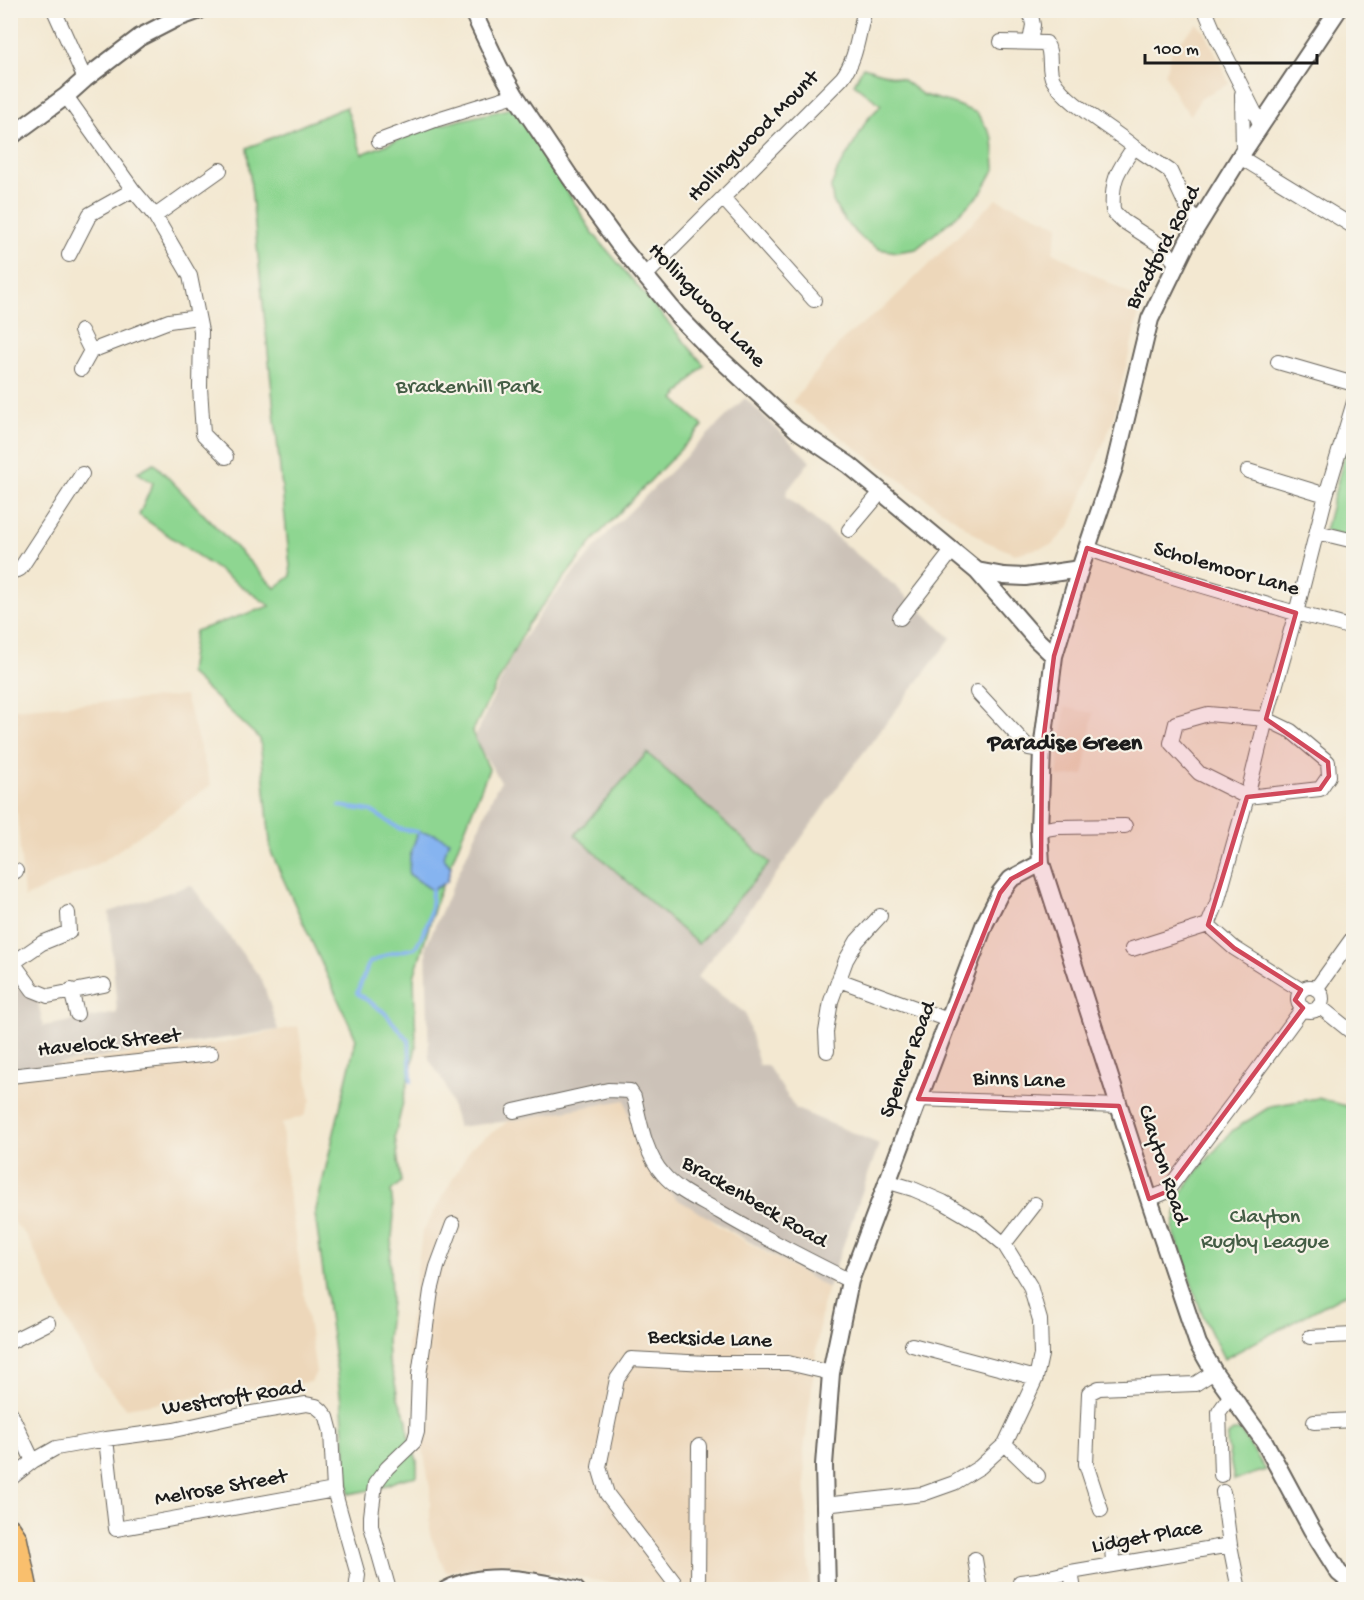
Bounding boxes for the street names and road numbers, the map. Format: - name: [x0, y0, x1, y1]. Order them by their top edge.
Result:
- street label: Hollingwood Mount: [683, 64, 827, 208]
- street label: Bradford Road: [1120, 180, 1208, 315]
- street label: Hollingwood Lane: [641, 238, 771, 374]
- street label: Scholemoor Lane: [1150, 537, 1303, 603]
- street label: Spencer Road: [875, 996, 944, 1122]
- street label: Havelock Street: [36, 1023, 184, 1064]
- street label: Binns Lane: [971, 1066, 1066, 1096]
- street label: Clayton Road: [1130, 1102, 1194, 1230]
- street label: Brackenbeck Road: [676, 1150, 833, 1256]
- street label: Beckside Lane: [646, 1325, 773, 1355]
- street label: Westcroft Road: [160, 1375, 308, 1423]
- street label: Melrose Street: [153, 1464, 291, 1513]
- street label: Lidget Place: [1090, 1515, 1205, 1561]

